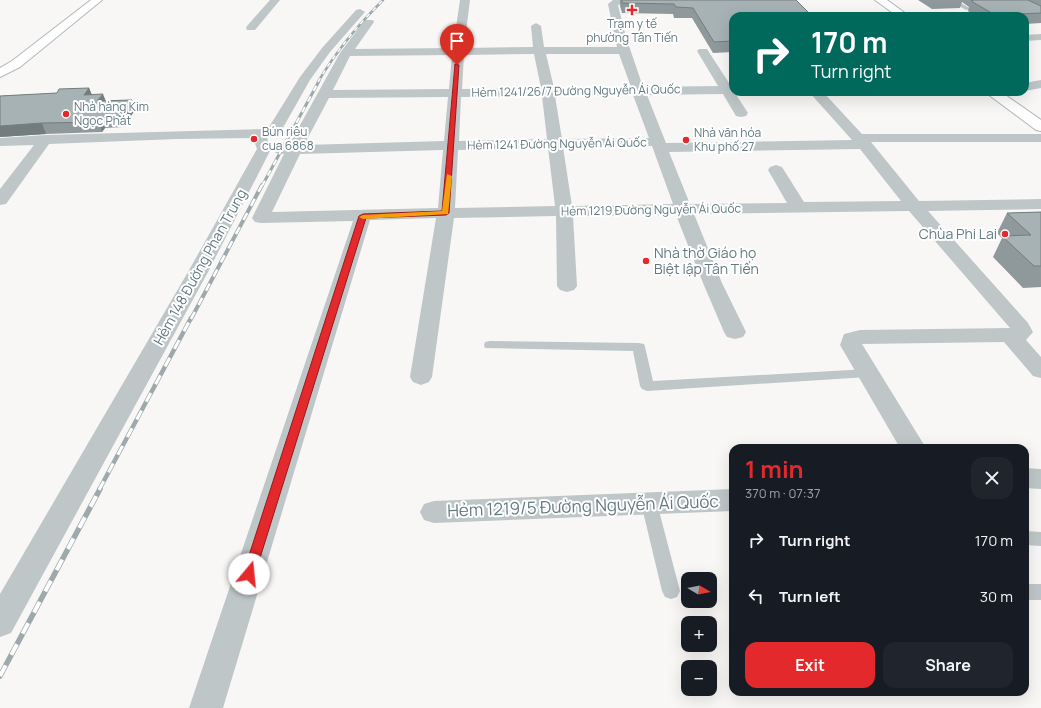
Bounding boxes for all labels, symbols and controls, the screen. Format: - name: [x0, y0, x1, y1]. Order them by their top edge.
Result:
- marker: Trạm y tế phường Tân Tiến: [626, 4, 638, 16]
- place label: Trạm y tế phường Tân Tiến: [586, 15, 678, 46]
- text: 170 m: [811, 23, 887, 61]
- pin: [440, 24, 474, 65]
- icon: right: [745, 28, 797, 80]
- icon: arrive: [446, 30, 468, 52]
- text: Turn right: [811, 59, 892, 83]
- street label: Hẻm 1241/26/7 Đường Nguyễn Ái Quốc: [471, 80, 681, 101]
- place label: Nhà hàng Kim Ngọc Phát: [74, 98, 149, 129]
- marker: Nhà hàng Kim Ngọc Phát: [61, 109, 71, 119]
- place label: Bún riêu cua 6868: [262, 123, 314, 154]
- place label: Nhà văn hóa Khu phố 27: [694, 124, 761, 155]
- street label: Hẻm 1241 Đường Nguyễn Ái Quốc: [467, 133, 647, 154]
- marker: Bún riêu cua 6868: [249, 134, 259, 144]
- marker: Nhà văn hóa Khu phố 27: [681, 135, 691, 145]
- street label: Hẻm 148 Đường Phan Trung: [149, 185, 251, 348]
- street label: Hẻm 1219 Đường Nguyễn Ái Quốc: [561, 199, 742, 220]
- place label: Chùa Phi Lai: [919, 224, 997, 243]
- marker: Chùa Phi Lai: [1000, 229, 1010, 239]
- place label: Nhà thờ Giáo họ Biệt lập Tân Tiến: [654, 243, 759, 278]
- marker: Nhà thờ Giáo họ Biệt lập Tân Tiến: [641, 256, 651, 266]
- text: 1 min: [745, 452, 804, 485]
- button: close: [971, 457, 1013, 499]
- text: 370 m · 07:37: [745, 484, 820, 502]
- street label: Hẻm 1219/5 Đường Nguyễn Ái Quốc: [447, 489, 719, 522]
- icon: right: [745, 529, 767, 551]
- text: Turn right: [779, 530, 850, 551]
- text: 170 m: [975, 530, 1013, 551]
- position arrow: [228, 553, 270, 595]
- north arrow: [681, 572, 717, 608]
- map controls: [681, 572, 717, 696]
- icon: left: [745, 585, 767, 607]
- text: Turn left: [779, 586, 841, 607]
- text: 30 m: [980, 586, 1013, 607]
- button: +: [681, 616, 717, 652]
- button: Exit: [745, 642, 875, 688]
- button: Share: [883, 642, 1013, 688]
- button: −: [681, 660, 717, 696]

